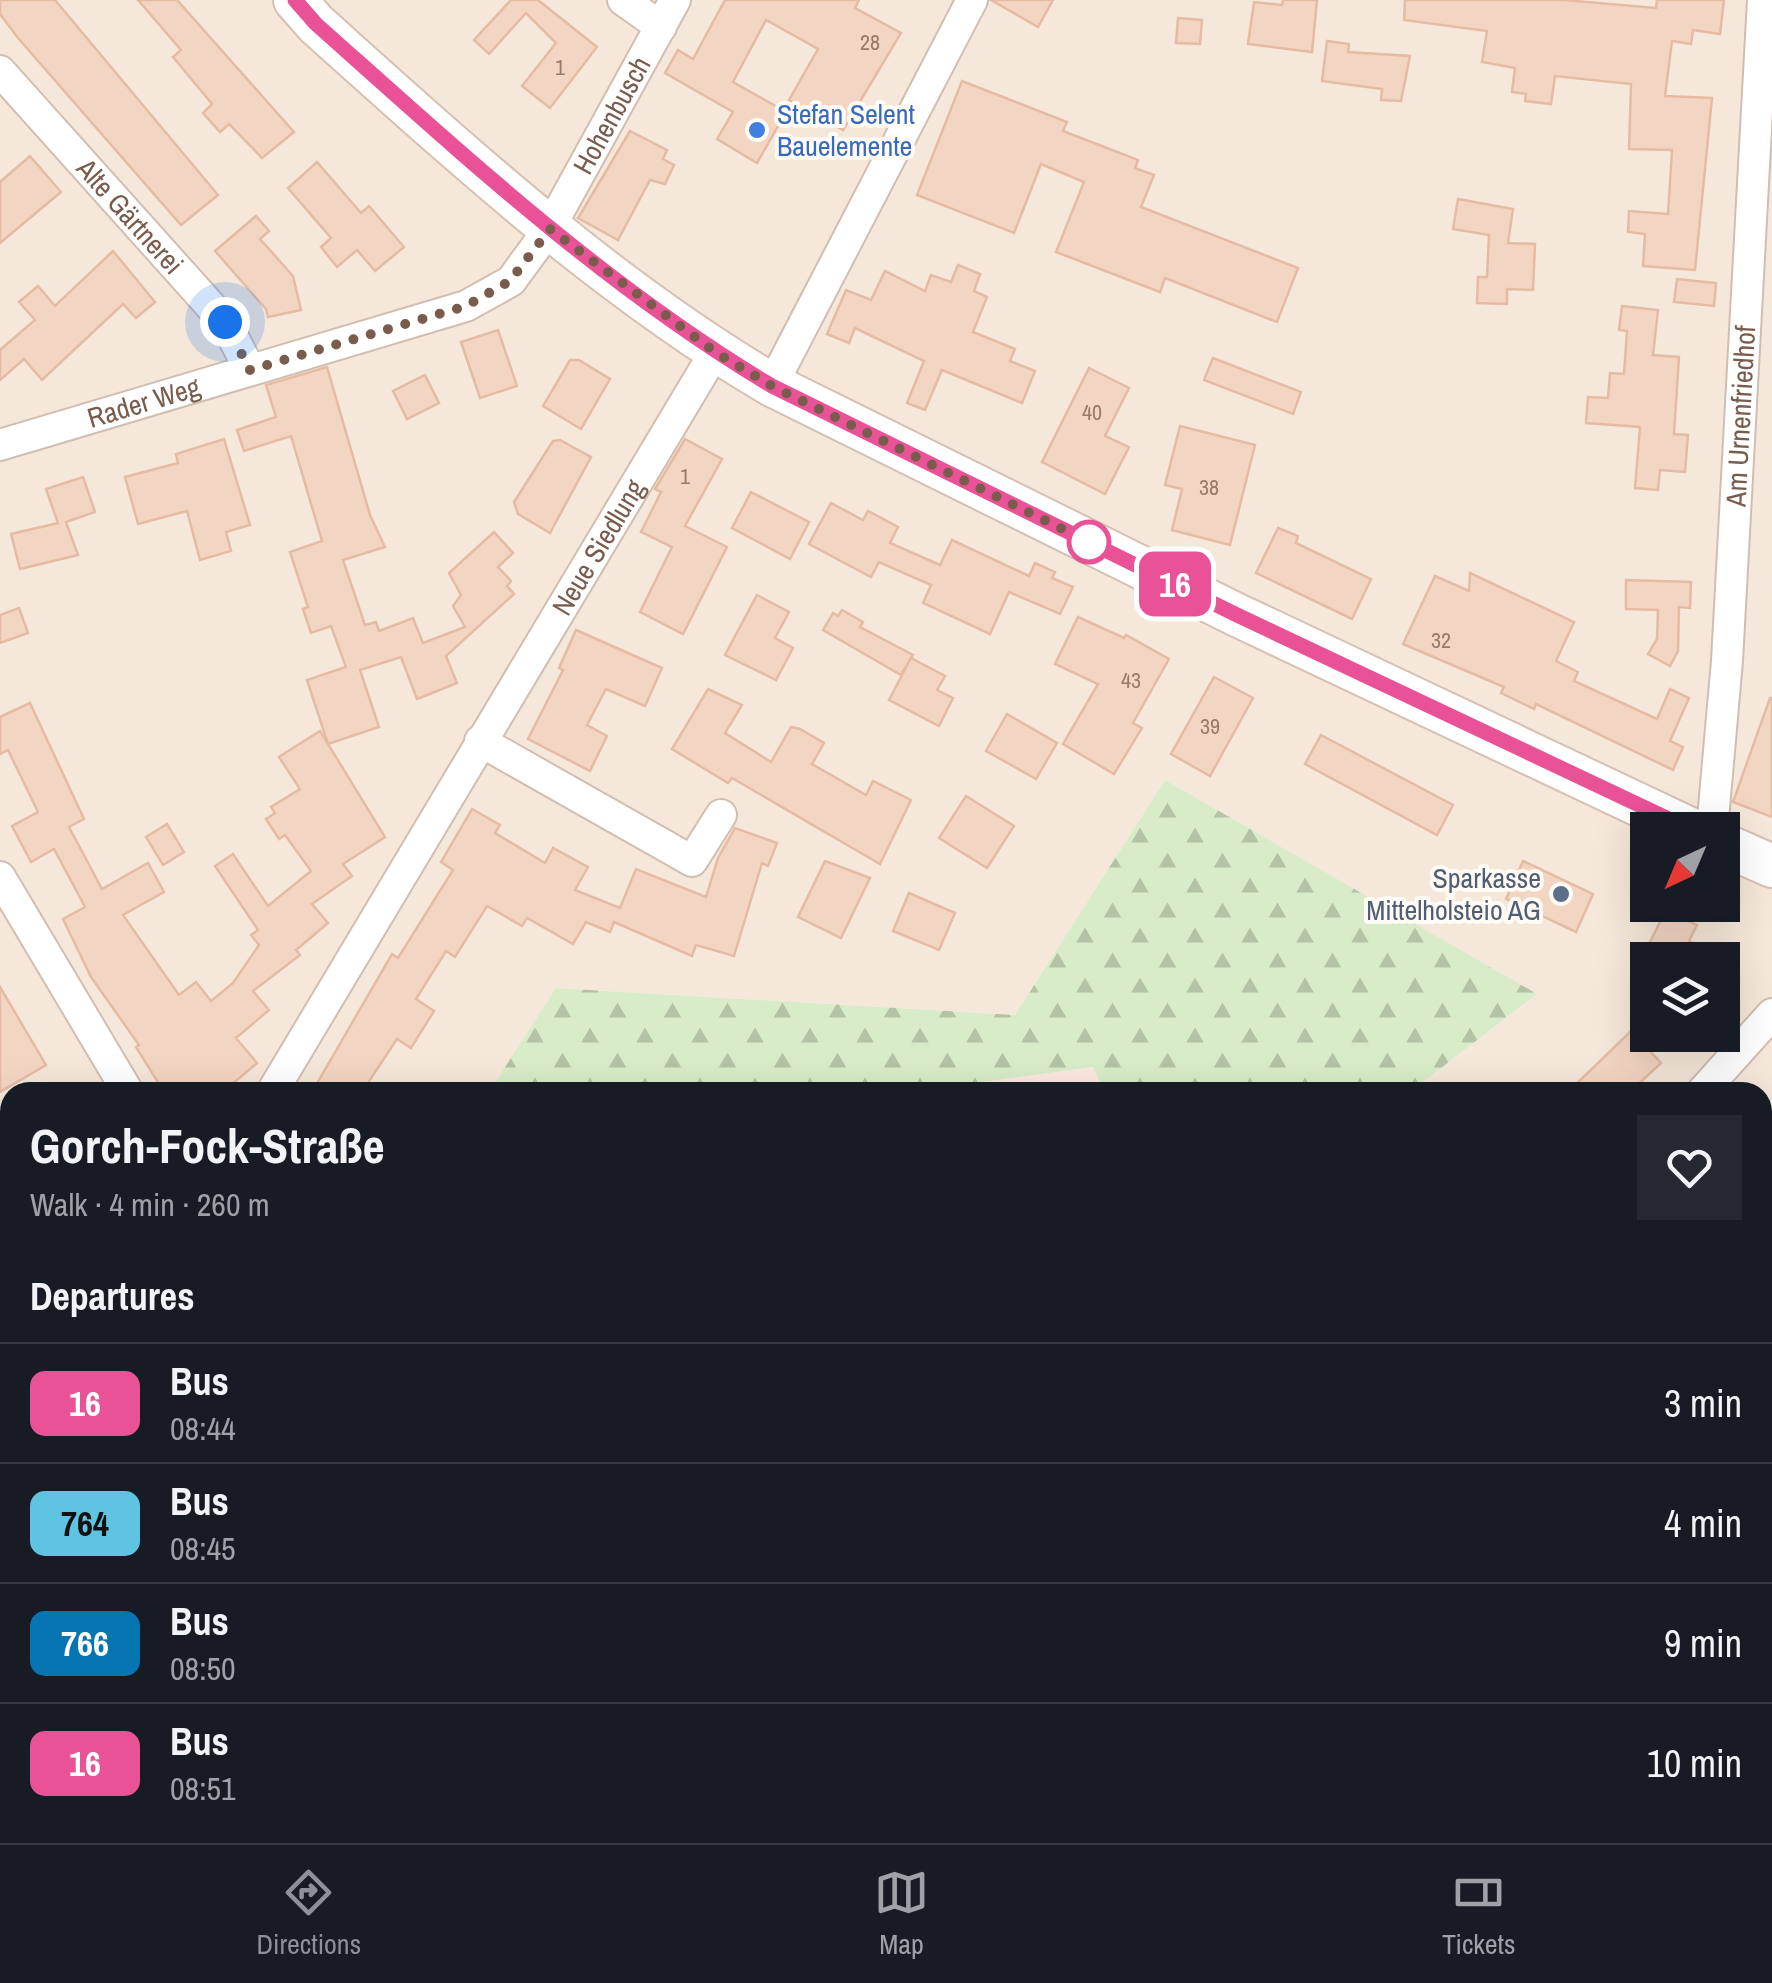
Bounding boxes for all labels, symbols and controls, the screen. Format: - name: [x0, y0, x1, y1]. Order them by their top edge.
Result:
- house number: 28: [860, 27, 880, 57]
- street label: Hohenbusch: [564, 50, 659, 181]
- house number: 1: [555, 52, 565, 82]
- place label: Stefan Selent Bauelemente: [777, 95, 915, 165]
- marker: Stefan Selent Bauelemente: [746, 119, 768, 141]
- street label: Alte Gärtnerei: [68, 149, 192, 282]
- your location: [200, 297, 250, 347]
- street label: Am Urnenfriedhof: [1716, 324, 1764, 509]
- street label: Rader Weg: [83, 367, 205, 437]
- house number: 40: [1082, 397, 1102, 427]
- house number: 1: [680, 461, 690, 491]
- street label: Neue Siedlung: [543, 472, 654, 622]
- house number: 38: [1199, 472, 1219, 502]
- unlabelled marker: [1068, 521, 1110, 563]
- line badge: 16: [1130, 552, 1220, 616]
- text: 16: [1159, 561, 1191, 608]
- house number: 32: [1431, 625, 1451, 655]
- house number: 43: [1121, 665, 1141, 695]
- house number: 39: [1200, 711, 1220, 741]
- north arrow: [1630, 812, 1740, 922]
- map controls: [1630, 812, 1740, 1052]
- place label: Sparkasse Mittelholsteio AG: [1366, 859, 1541, 929]
- marker: Sparkasse Mittelholsteio AG: [1550, 883, 1572, 905]
- button: layers: [1630, 942, 1740, 1052]
- text: Gorch-Fock-Straße: [30, 1113, 385, 1178]
- button: heart: [1637, 1115, 1742, 1220]
- text: Walk · 4 min · 260 m: [30, 1183, 270, 1226]
- text: Departures: [30, 1271, 195, 1322]
- text: Bus: [170, 1356, 229, 1407]
- text: 3 min: [1664, 1378, 1742, 1429]
- text: 16: [69, 1380, 101, 1427]
- text: 08:44: [170, 1407, 236, 1450]
- text: Bus: [170, 1476, 229, 1527]
- text: 4 min: [1664, 1498, 1742, 1549]
- text: 764: [61, 1500, 109, 1547]
- text: 08:45: [170, 1527, 236, 1570]
- text: Bus: [170, 1596, 229, 1647]
- text: 9 min: [1664, 1618, 1742, 1669]
- text: 766: [61, 1620, 109, 1667]
- text: 08:50: [170, 1647, 236, 1690]
- text: Bus: [170, 1716, 229, 1767]
- text: 10 min: [1647, 1738, 1742, 1789]
- text: 16: [69, 1740, 101, 1787]
- text: 08:51: [170, 1767, 236, 1810]
- tab: Directions: [256, 1865, 361, 1963]
- tab: Map: [874, 1865, 929, 1963]
- tab: Tickets: [1442, 1865, 1516, 1963]

